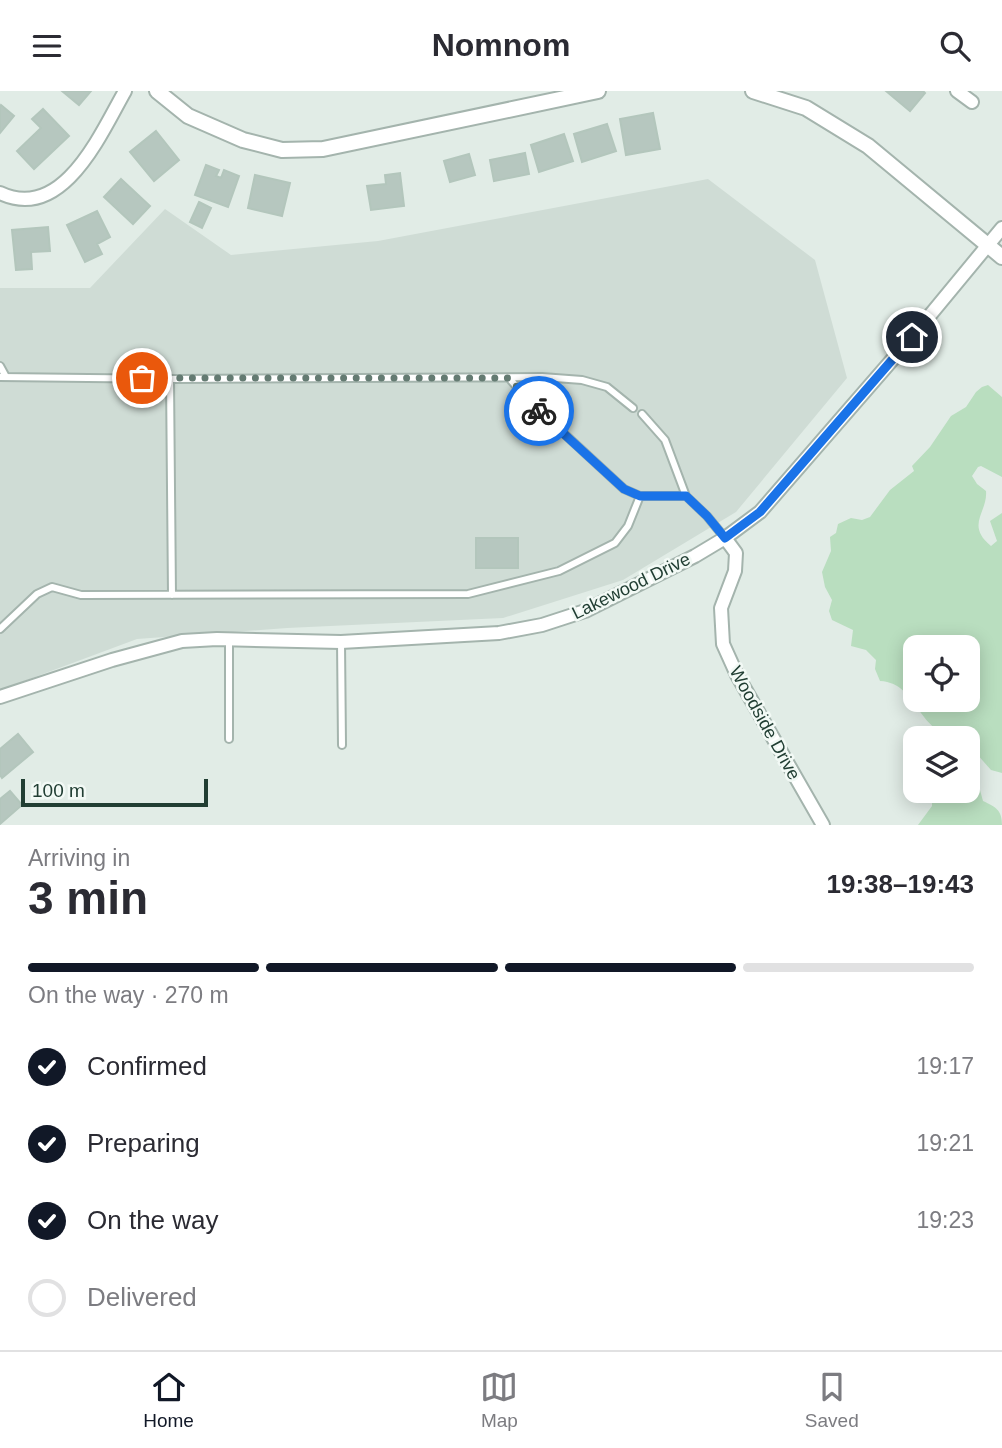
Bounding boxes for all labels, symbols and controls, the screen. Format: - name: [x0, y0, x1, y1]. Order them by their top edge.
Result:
- icon: menu: [28, 27, 66, 65]
- text: Nomnom: [432, 27, 570, 63]
- icon: search: [936, 27, 974, 65]
- pin: [882, 307, 942, 367]
- icon: home: [893, 318, 931, 356]
- pin: [112, 348, 172, 408]
- icon: bag: [123, 359, 161, 397]
- courier: [504, 376, 574, 446]
- icon: bike: [520, 392, 558, 430]
- street label: Lakewood Drive: [569, 549, 693, 623]
- map controls: [903, 635, 980, 803]
- button: locate: [903, 635, 980, 712]
- street label: Woodside Drive: [726, 663, 804, 783]
- button: layers: [903, 726, 980, 803]
- scale bar: [21, 776, 208, 808]
- text: 100 m: [32, 780, 85, 801]
- text: Arriving in: [28, 845, 130, 871]
- text: 19:38–19:43: [827, 869, 974, 899]
- text: 3 min: [28, 872, 148, 924]
- text: On the way · 270 m: [28, 982, 229, 1008]
- icon: check: [28, 1048, 66, 1086]
- text: Confirmed: [87, 1051, 207, 1081]
- text: 19:17: [916, 1053, 974, 1079]
- icon: check: [28, 1125, 66, 1163]
- text: Preparing: [87, 1128, 200, 1158]
- text: 19:21: [916, 1130, 974, 1156]
- icon: check: [28, 1202, 66, 1240]
- text: On the way: [87, 1205, 219, 1235]
- text: 19:23: [916, 1207, 974, 1233]
- text: Delivered: [87, 1282, 197, 1312]
- tab: Home: [143, 1368, 194, 1432]
- tab: Map: [480, 1368, 518, 1432]
- tab: Saved: [805, 1368, 859, 1432]

